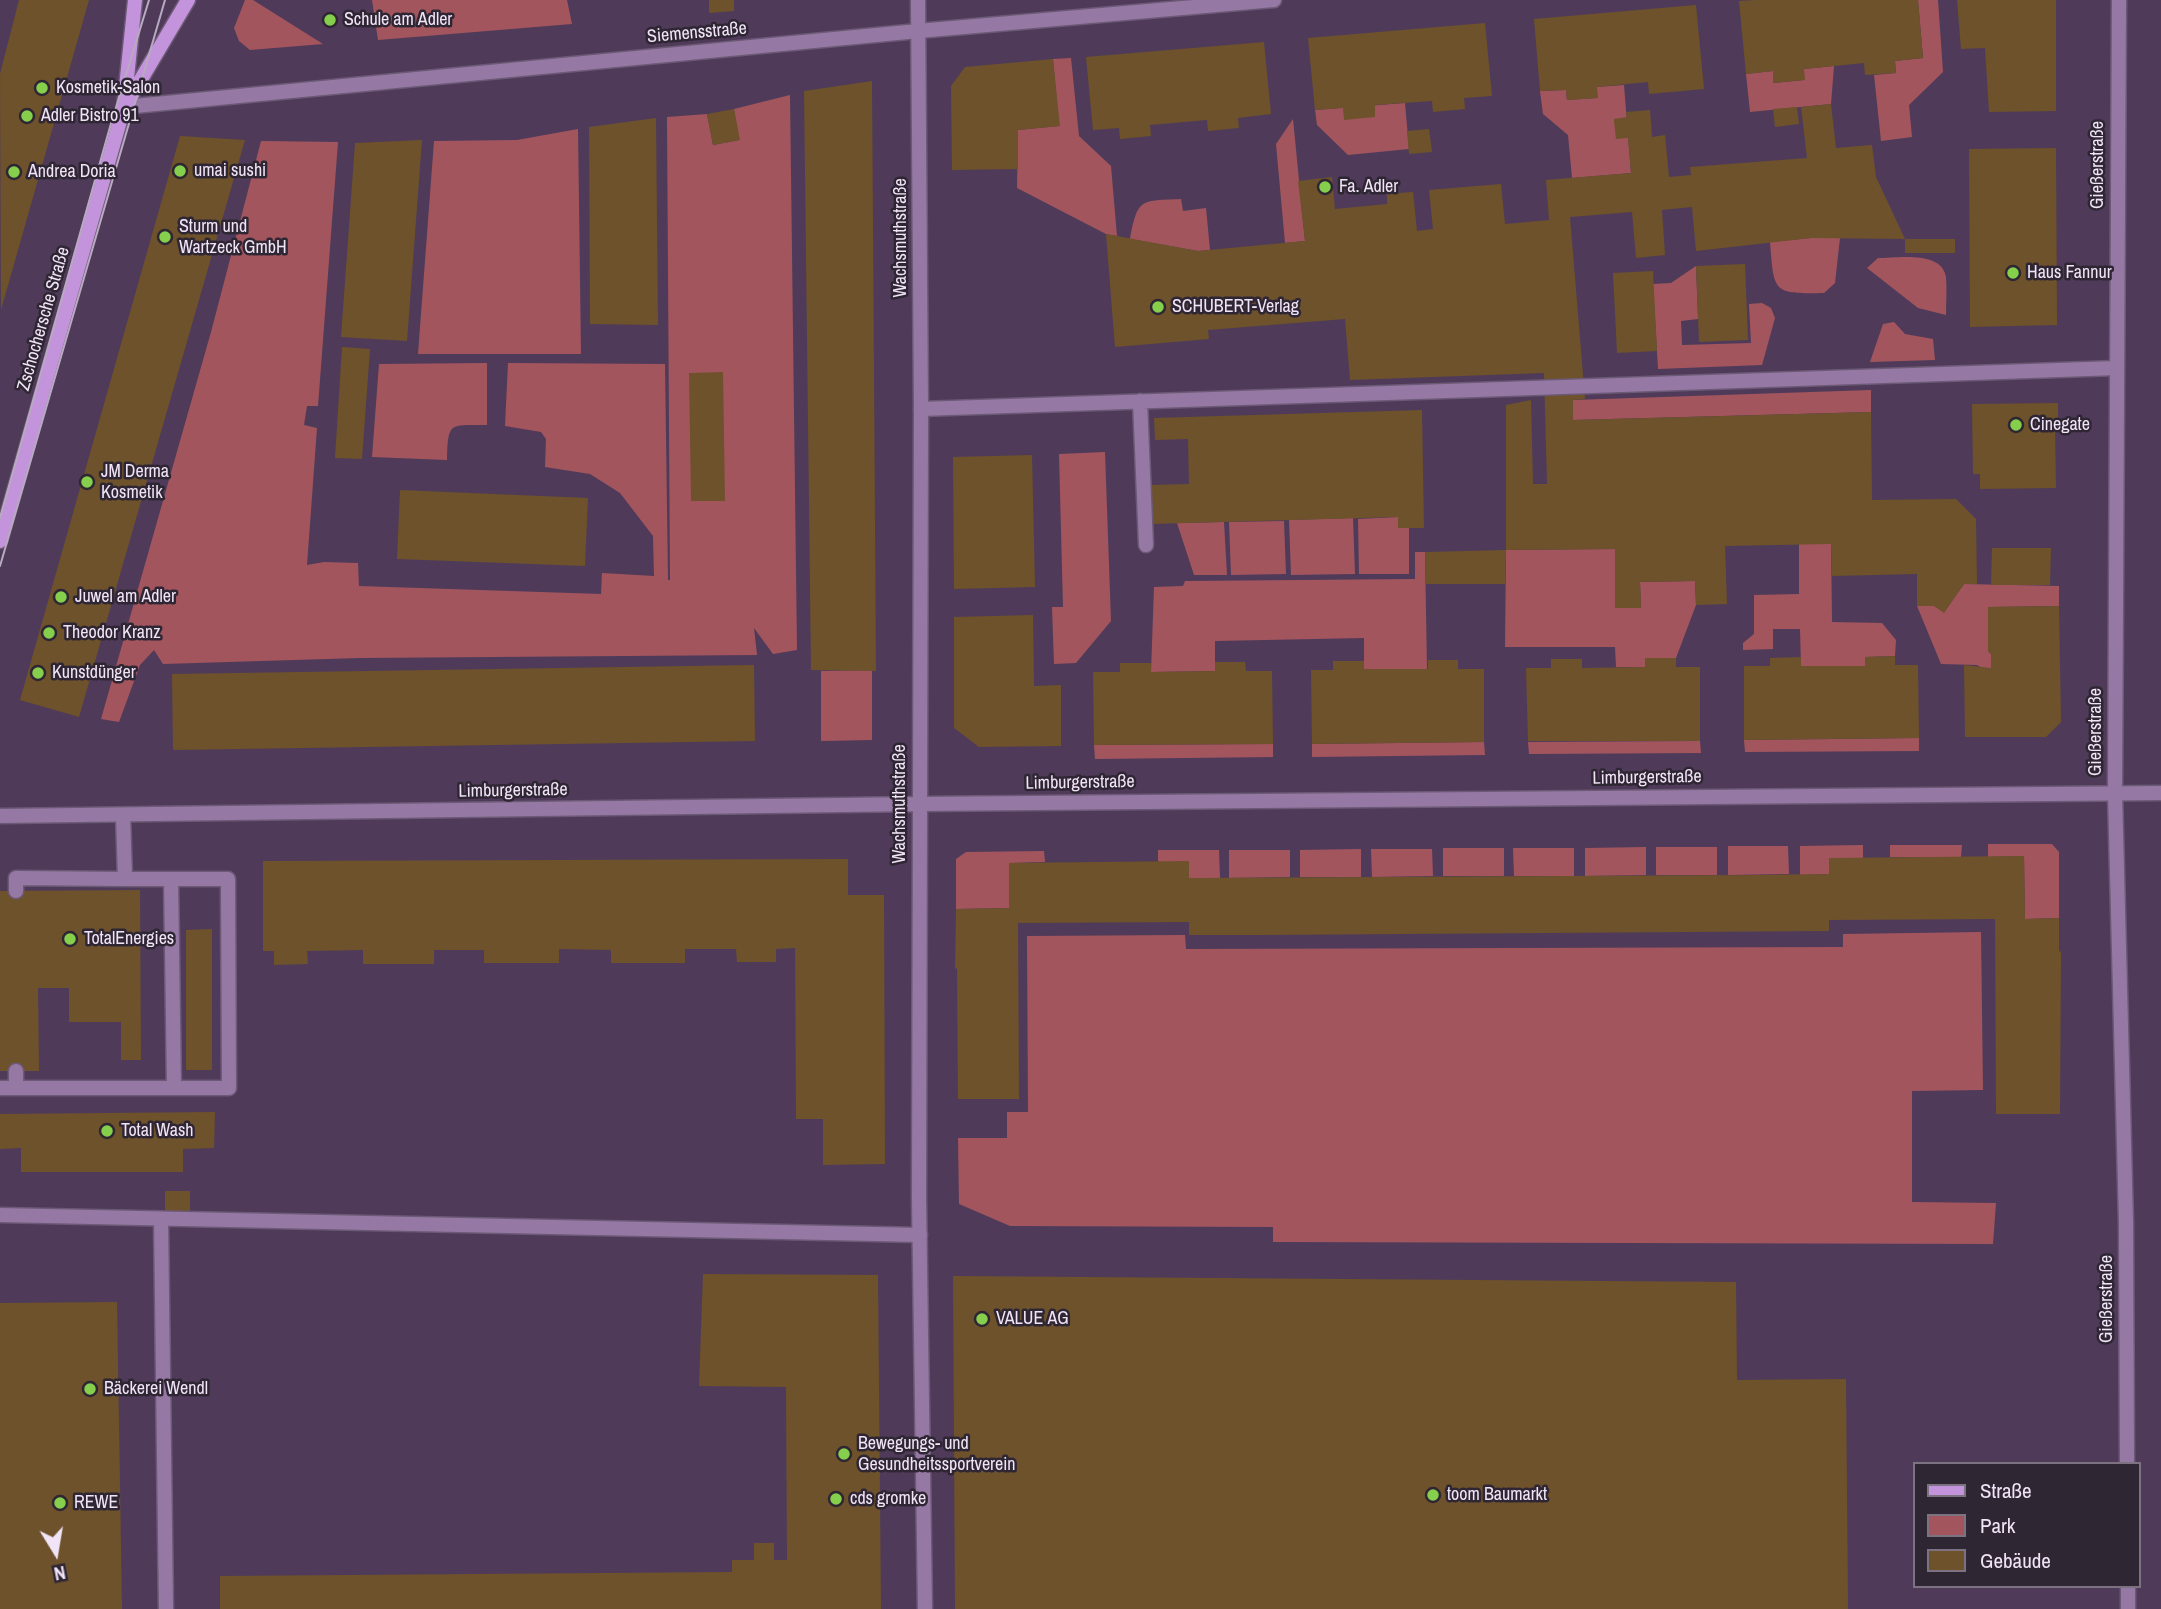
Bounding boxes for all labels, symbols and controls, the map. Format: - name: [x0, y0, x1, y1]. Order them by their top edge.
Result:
- place label: Schule am Adler: [344, 9, 452, 31]
- marker: Schule am Adler: [322, 12, 338, 28]
- street label: Siemensstraße: [646, 18, 748, 48]
- place label: Kosmetik-Salon: [56, 77, 160, 99]
- marker: Kosmetik-Salon: [34, 80, 50, 96]
- place label: Adler Bistro 91: [41, 105, 139, 127]
- marker: Adler Bistro 91: [19, 108, 35, 124]
- street label: Gießerstraße: [2087, 121, 2109, 209]
- place label: umai sushi: [194, 160, 266, 182]
- place label: Andrea Doria: [28, 161, 116, 183]
- marker: umai sushi: [172, 163, 188, 179]
- marker: Andrea Doria: [6, 164, 22, 180]
- place label: Fa. Adler: [1339, 176, 1398, 198]
- street label: Wachsmuthstraße: [890, 178, 912, 298]
- marker: Fa. Adler: [1317, 179, 1333, 195]
- place label: Sturm und Wartzeck GmbH: [179, 216, 287, 258]
- marker: Sturm und Wartzeck GmbH: [157, 229, 173, 245]
- street label: Zschochersche Straße: [13, 245, 75, 393]
- place label: Haus Fannur: [2027, 262, 2112, 284]
- marker: Haus Fannur: [2005, 265, 2021, 281]
- place label: SCHUBERT-Verlag: [1172, 296, 1299, 318]
- marker: SCHUBERT-Verlag: [1150, 299, 1166, 315]
- place label: Cinegate: [2030, 414, 2090, 436]
- marker: Cinegate: [2008, 417, 2024, 433]
- place label: JM Derma Kosmetik: [101, 461, 169, 504]
- marker: JM Derma Kosmetik: [79, 474, 95, 490]
- place label: Juwel am Adler: [75, 586, 176, 608]
- marker: Juwel am Adler: [53, 589, 69, 605]
- place label: Theodor Kranz: [63, 622, 161, 644]
- marker: Theodor Kranz: [41, 625, 57, 641]
- place label: Kunstdünger: [52, 662, 136, 684]
- marker: Kunstdünger: [30, 665, 46, 681]
- street label: Gießerstraße: [2085, 688, 2107, 776]
- street label: Wachsmuthstraße: [889, 744, 911, 864]
- street label: Limburgerstraße: [1592, 766, 1702, 790]
- street label: Limburgerstraße: [1025, 771, 1135, 795]
- street label: Limburgerstraße: [458, 779, 568, 803]
- place label: TotalEnergies: [84, 928, 174, 950]
- marker: TotalEnergies: [62, 931, 78, 947]
- place label: Total Wash: [121, 1120, 193, 1142]
- marker: Total Wash: [99, 1123, 115, 1139]
- street label: Gießerstraße: [2096, 1255, 2118, 1343]
- place label: VALUE AG: [996, 1308, 1069, 1330]
- marker: VALUE AG: [974, 1311, 990, 1327]
- place label: Bäckerei Wendl: [104, 1378, 208, 1400]
- marker: Bäckerei Wendl: [82, 1381, 98, 1397]
- place label: Bewegungs- und Gesundheitssportverein: [858, 1433, 1016, 1476]
- marker: Bewegungs- und Gesundheitssportverein: [836, 1446, 852, 1462]
- legend: [1912, 1462, 2140, 1588]
- text: Straße: [1980, 1476, 2032, 1505]
- place label: toom Baumarkt: [1447, 1484, 1547, 1506]
- marker: toom Baumarkt: [1425, 1487, 1441, 1503]
- place label: cds gromke: [850, 1488, 926, 1510]
- marker: cds gromke: [828, 1491, 844, 1507]
- place label: REWE: [74, 1492, 118, 1514]
- marker: REWE: [52, 1495, 68, 1511]
- text: Park: [1980, 1511, 2015, 1540]
- north arrow: [21, 1518, 91, 1588]
- text: Gebäude: [1980, 1546, 2051, 1575]
- text: N: [52, 1560, 68, 1587]

